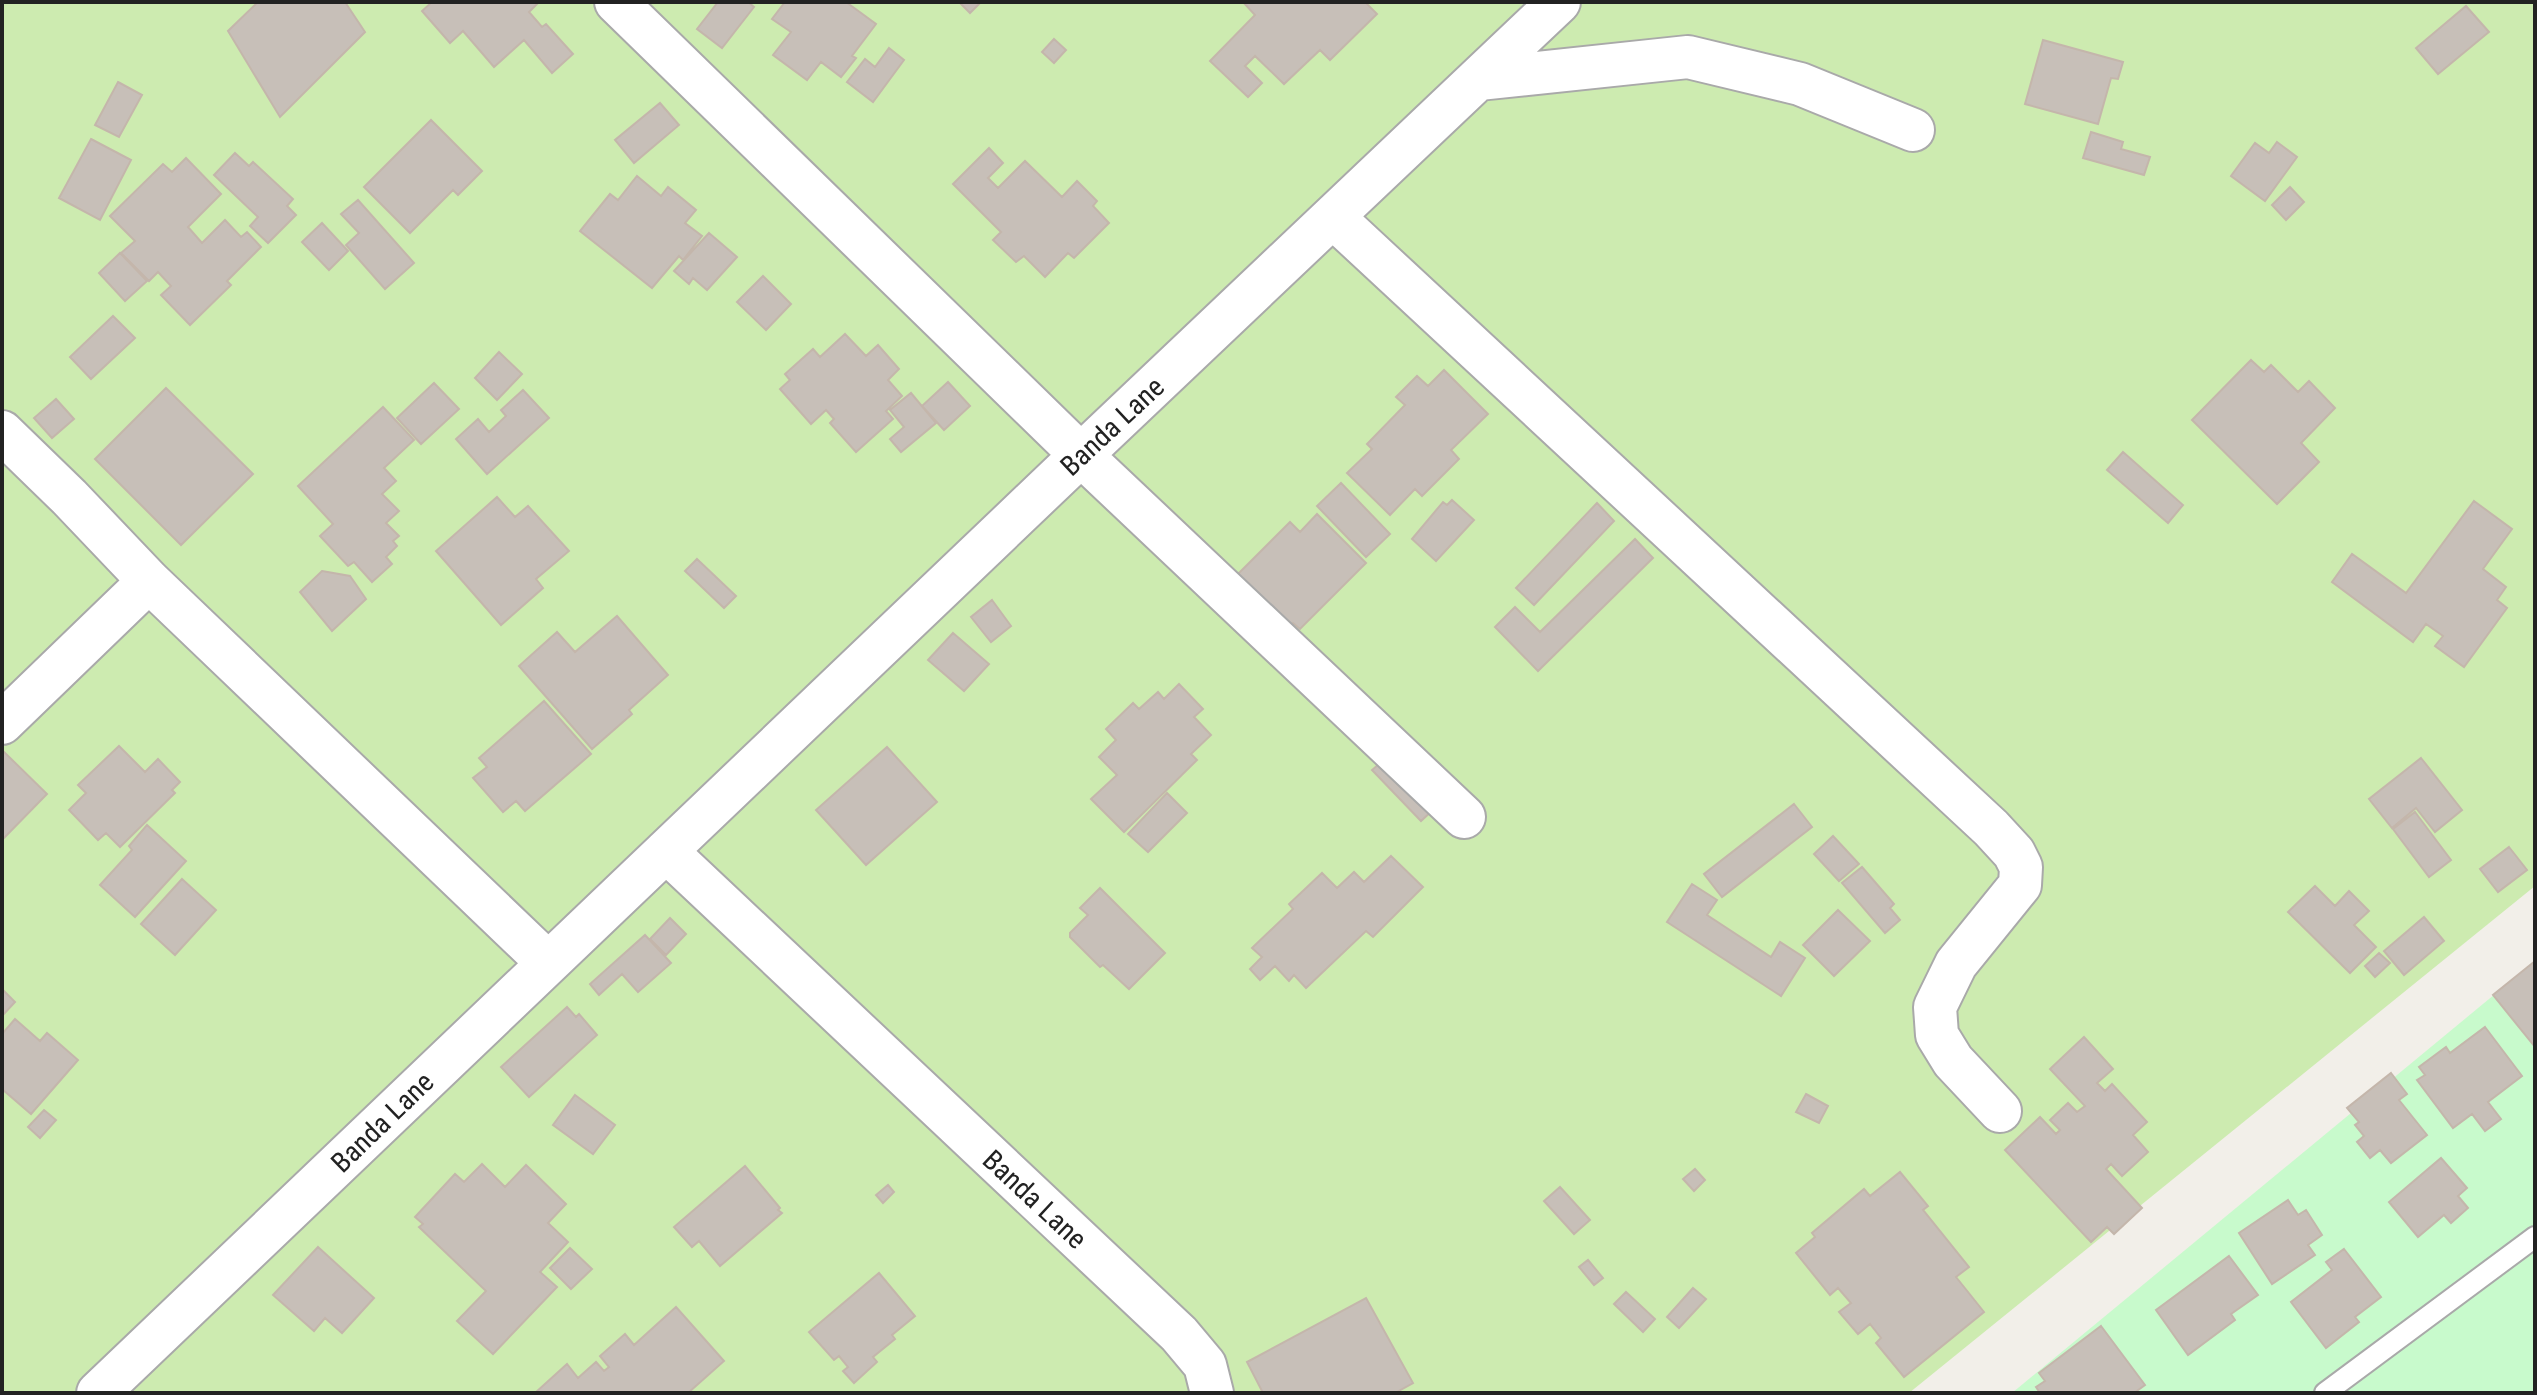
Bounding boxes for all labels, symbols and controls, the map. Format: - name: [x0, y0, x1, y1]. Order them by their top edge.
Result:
- street label: Banda Lane: [1054, 370, 1171, 483]
- street label: Banda Lane: [324, 1066, 440, 1179]
- street label: Banda Lane: [976, 1143, 1093, 1256]

